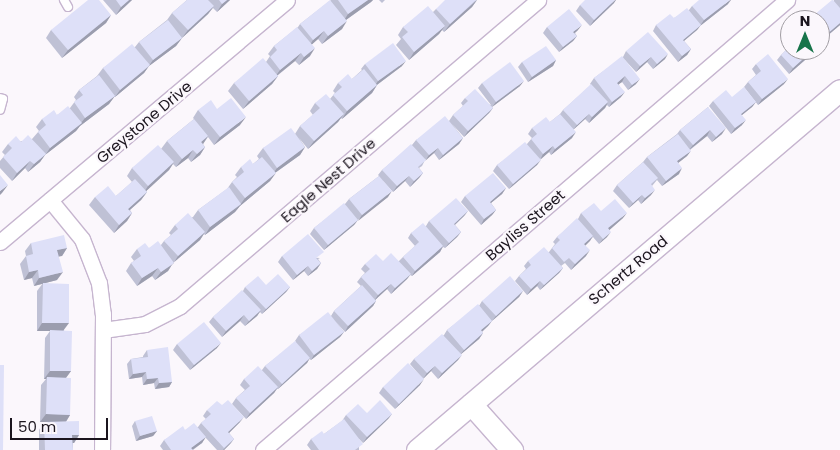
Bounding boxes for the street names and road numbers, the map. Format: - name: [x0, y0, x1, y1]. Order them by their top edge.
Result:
- street label: Greystone Drive: [93, 77, 195, 167]
- street label: Eagle Nest Drive: [277, 134, 379, 226]
- street label: Bayliss Street: [482, 186, 568, 264]
- street label: Schertz Road: [585, 232, 671, 308]

